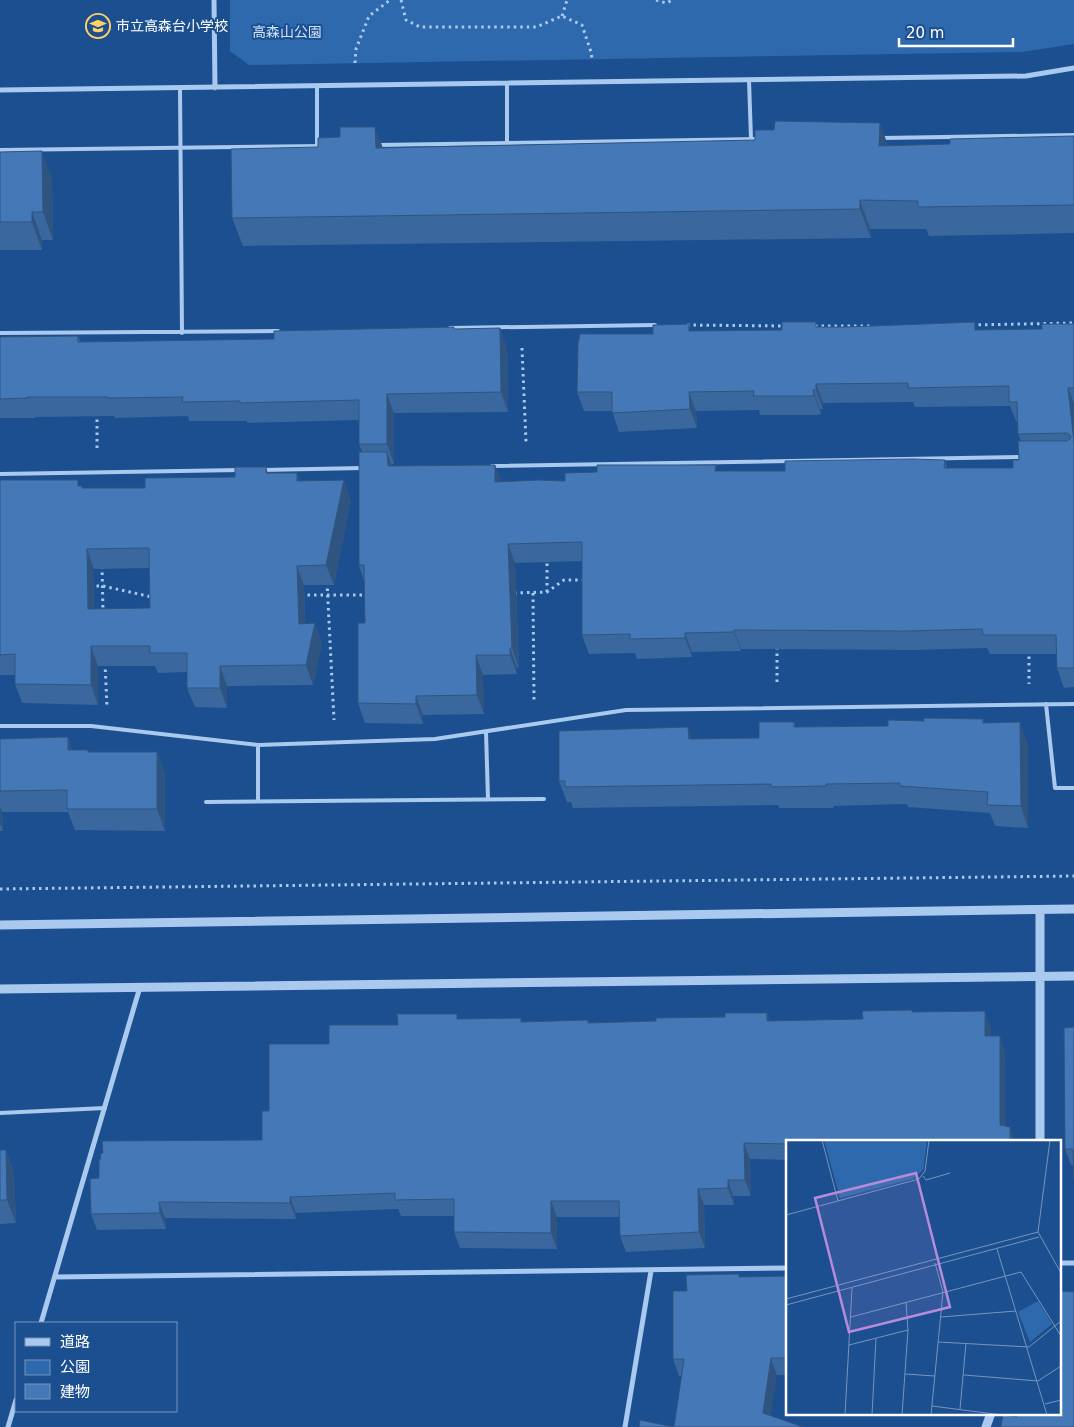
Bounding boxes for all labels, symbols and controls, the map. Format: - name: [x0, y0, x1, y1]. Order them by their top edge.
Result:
- school or university icon: 市立高森台小学校: [85, 13, 111, 39]
- scale bar: [899, 15, 1013, 47]
- place label: 市立高森台小学校: [116, 18, 228, 34]
- park label: 高森山公園: [252, 24, 322, 40]
- text: 20 m: [906, 24, 944, 42]
- inset map: [786, 1140, 1062, 1414]
- legend: [15, 1322, 178, 1412]
- text: 道路: [60, 1333, 90, 1351]
- text: 公園: [60, 1358, 90, 1376]
- text: 建物: [60, 1383, 90, 1401]

